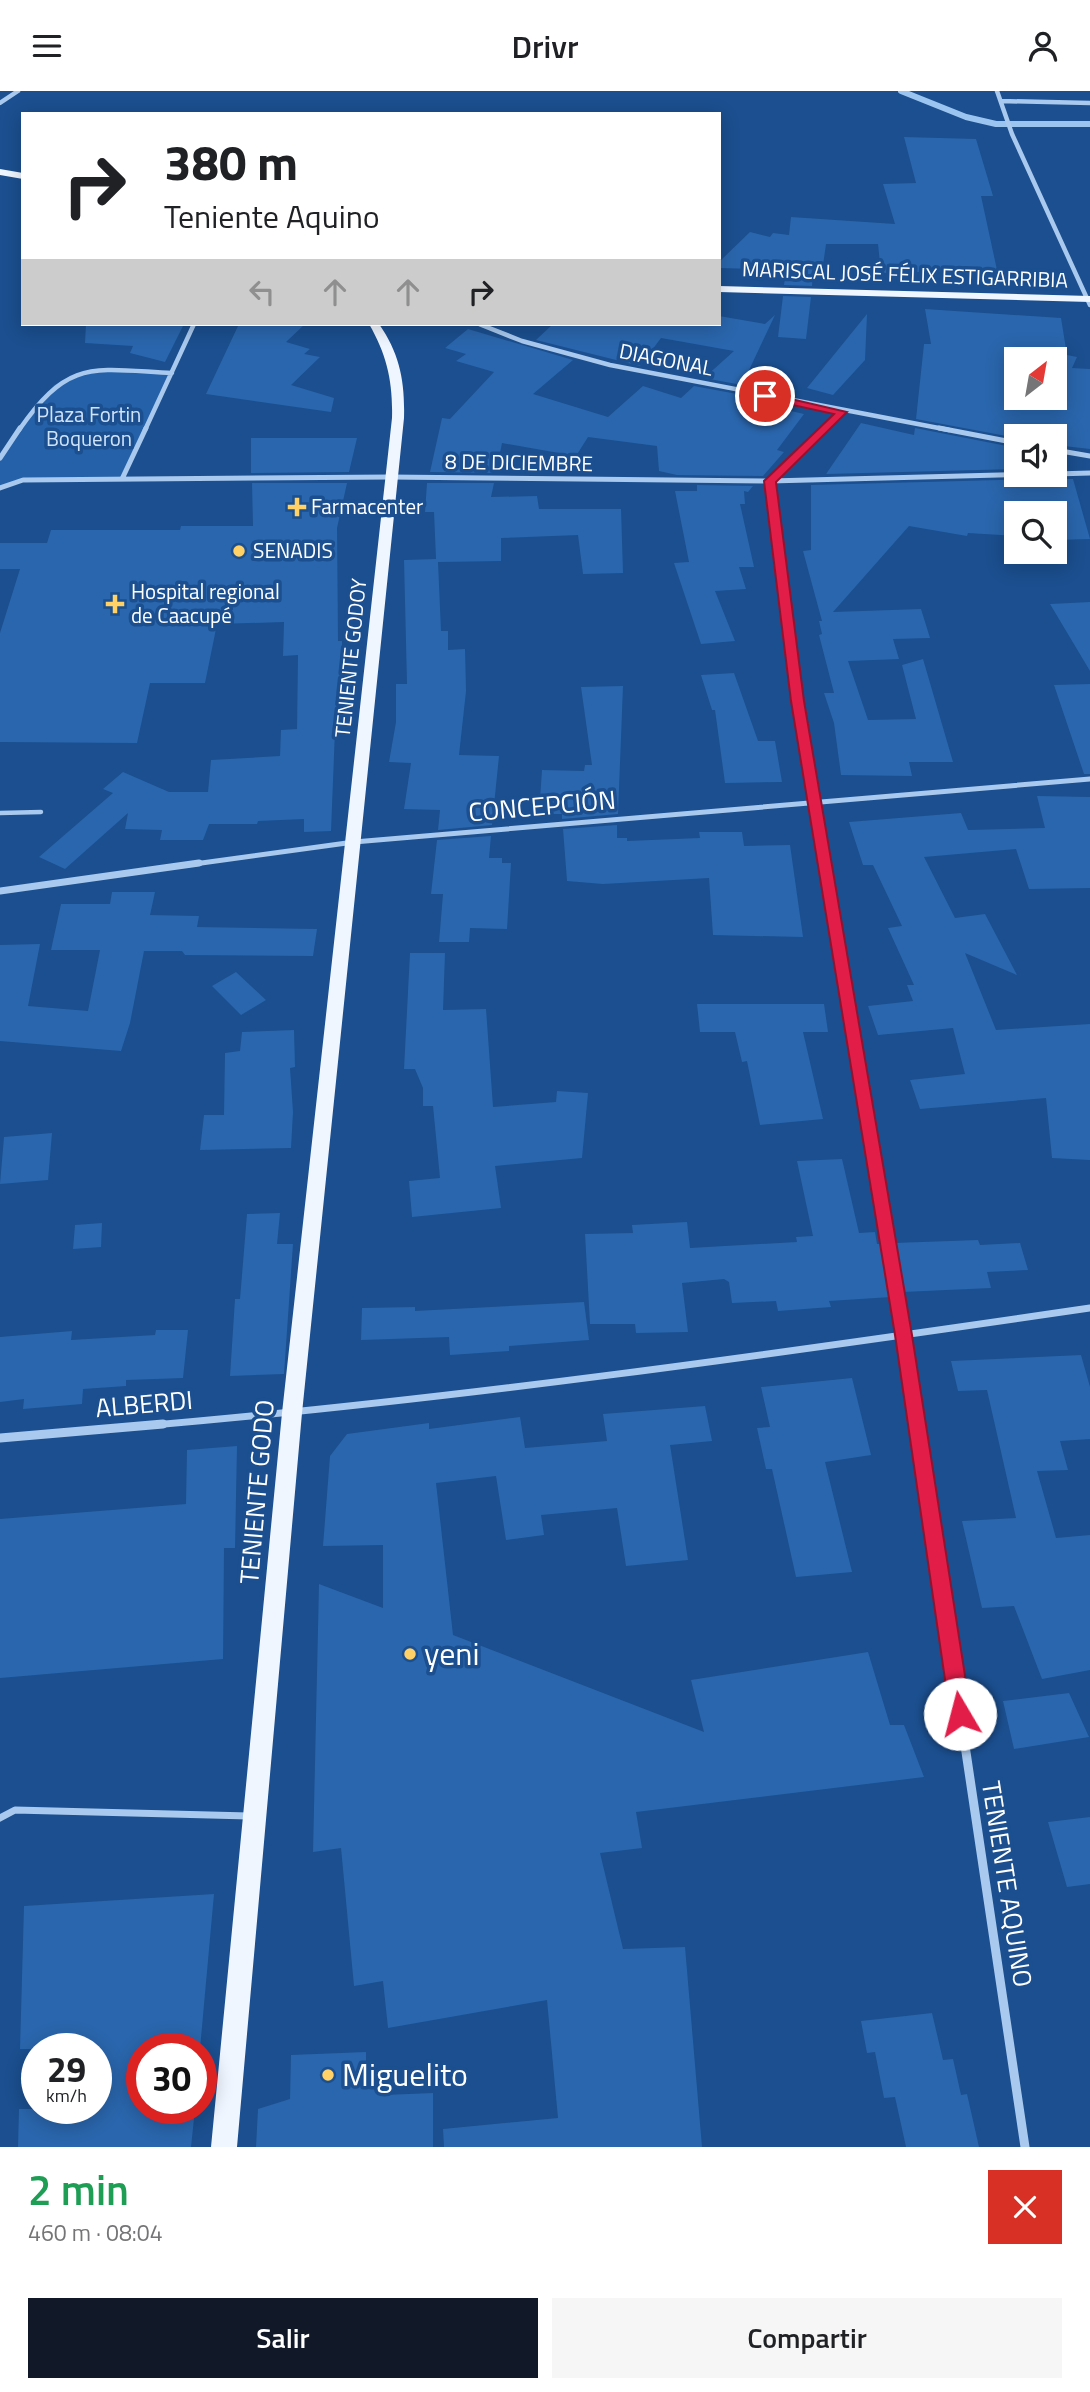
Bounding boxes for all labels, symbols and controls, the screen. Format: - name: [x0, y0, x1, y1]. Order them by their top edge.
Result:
- text: Drivr: [511, 22, 579, 70]
- icon: menu: [28, 27, 66, 65]
- icon: person: [1024, 27, 1062, 65]
- text: 380 m: [164, 124, 298, 199]
- icon: right: [49, 140, 140, 231]
- text: Teniente Aquino: [164, 192, 380, 240]
- street label: MARISCAL JOSÉ FÉLIX ESTIGARRIBIA: [741, 252, 1069, 296]
- icon: left: [243, 273, 281, 311]
- icon: ahead: [316, 273, 354, 311]
- icon: ahead: [389, 273, 427, 311]
- icon: right: [462, 273, 500, 311]
- street label: DIAGONAL: [617, 334, 716, 384]
- north arrow: [1004, 347, 1068, 409]
- map controls: [1004, 347, 1067, 564]
- pin: [735, 366, 795, 426]
- icon: arrive: [746, 377, 784, 415]
- park label: Plaza Fortin Boqueron: [37, 398, 141, 454]
- button: sound: [1004, 424, 1067, 487]
- street label: 8 DE DICIEMBRE: [445, 445, 593, 479]
- place label: Farmacenter: [311, 490, 423, 522]
- marker: Farmacenter: [289, 499, 305, 515]
- button: search: [1004, 501, 1067, 564]
- place label: SENADIS: [253, 534, 333, 566]
- marker: SENADIS: [231, 543, 247, 559]
- place label: Hospital regional de Caacupé: [131, 575, 280, 631]
- street label: TENIENTE GODOY: [326, 576, 374, 739]
- marker: Hospital regional de Caacupé: [105, 594, 125, 614]
- street label: CONCEPCIÓN: [467, 780, 617, 831]
- street label: ALBERDI: [94, 1380, 194, 1427]
- street label: TENIENTE GODO: [229, 1398, 284, 1586]
- place label: yeni: [424, 1629, 480, 1677]
- marker: yeni: [402, 1646, 418, 1662]
- position arrow: [923, 1677, 997, 1751]
- street label: TENIENTE AQUINO: [972, 1778, 1043, 1990]
- speed limit sign: 30: [126, 2033, 217, 2124]
- text: 29: [47, 2042, 86, 2096]
- place label: Miguelito: [342, 2050, 468, 2098]
- marker: Miguelito: [320, 2067, 336, 2083]
- text: km/h: [46, 2082, 87, 2109]
- text: 2 min: [28, 2157, 129, 2221]
- button: close: [988, 2170, 1062, 2244]
- text: 460 m · 08:04: [28, 2215, 163, 2250]
- button: Salir: [28, 2298, 538, 2378]
- button: Compartir: [552, 2298, 1062, 2378]

